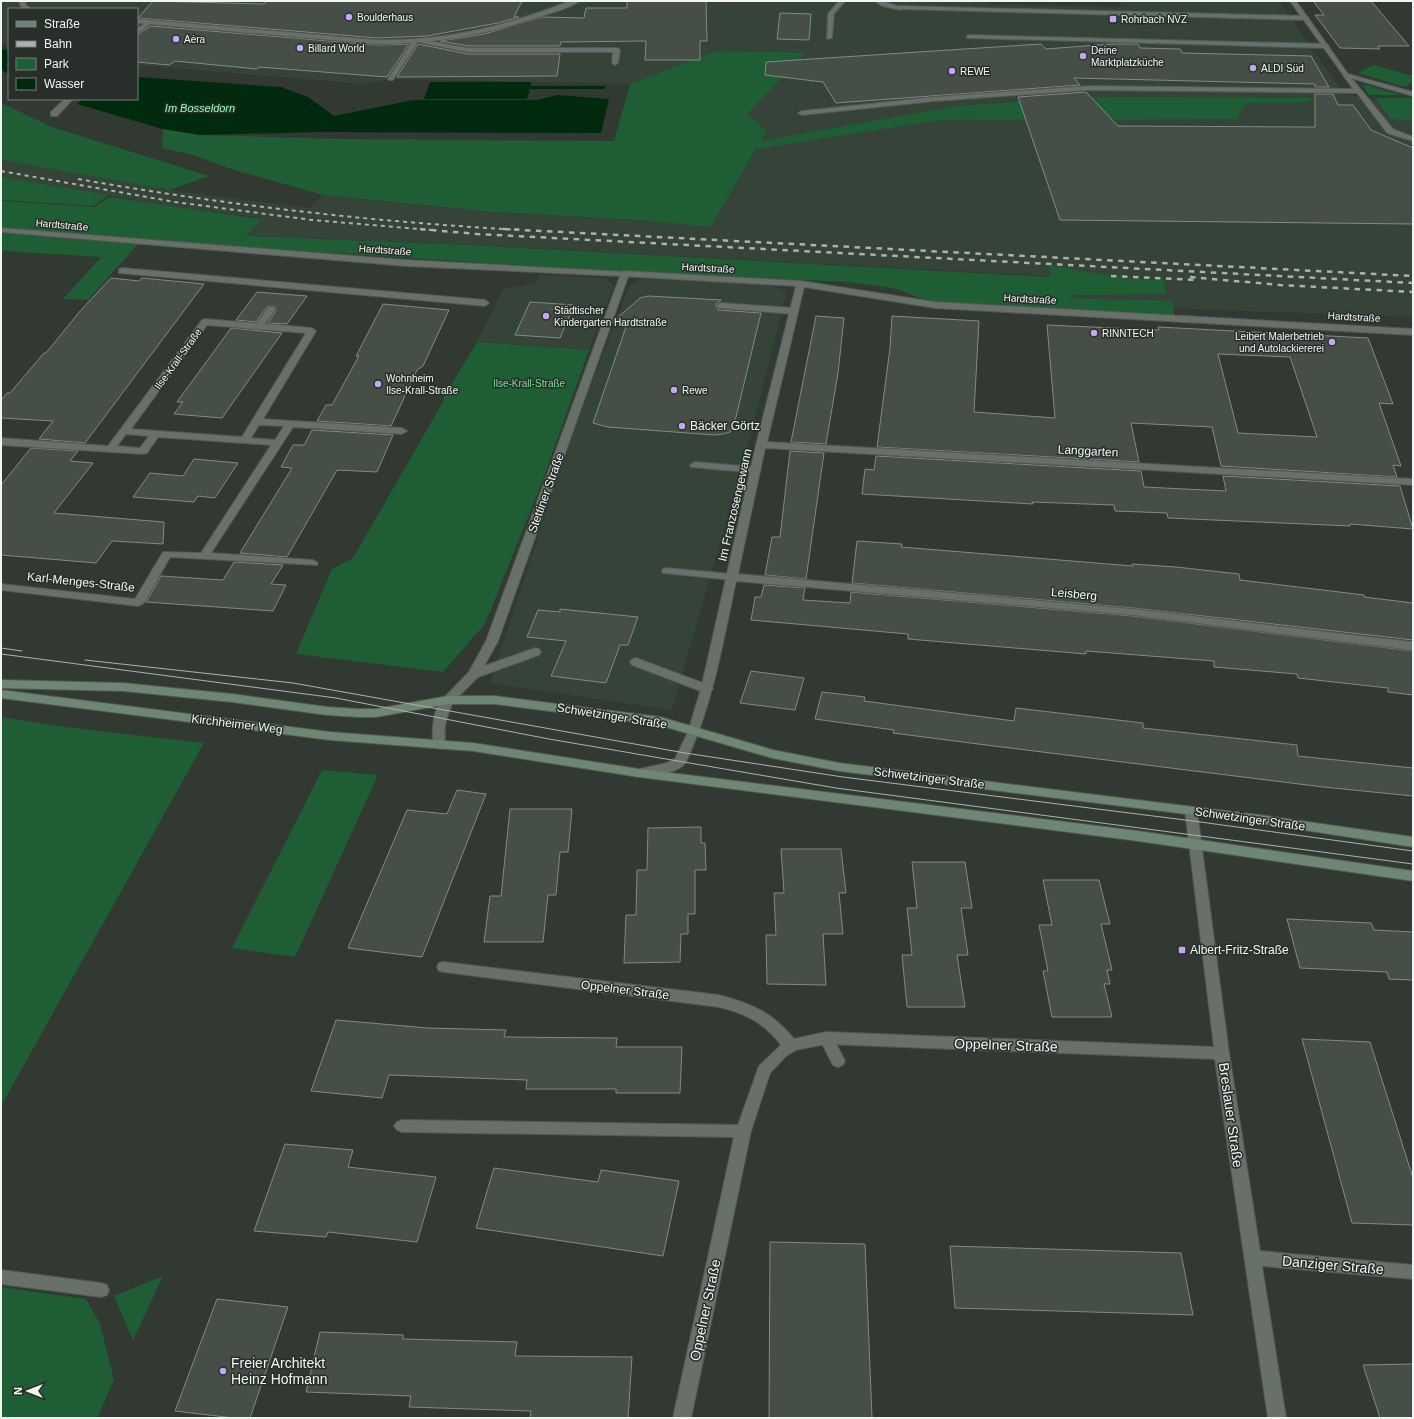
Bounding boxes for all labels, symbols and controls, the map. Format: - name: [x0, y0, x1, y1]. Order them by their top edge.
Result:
- legend: [8, 8, 138, 100]
- marker: Boulderhaus: [344, 12, 354, 22]
- place label: Boulderhaus: [357, 12, 413, 23]
- marker: Rohrbach NVZ: [1108, 14, 1118, 24]
- place label: Rohrbach NVZ: [1121, 14, 1187, 25]
- text: Straße: [44, 17, 80, 31]
- marker: Aėra: [171, 34, 181, 44]
- place label: Aėra: [184, 34, 206, 45]
- text: Bahn: [44, 37, 72, 51]
- marker: Billard World: [295, 43, 305, 53]
- place label: Billard World: [308, 43, 365, 54]
- place label: Deine Marktplatzküche: [1091, 45, 1164, 68]
- marker: Deine Marktplatzküche: [1078, 51, 1088, 61]
- text: Park: [44, 57, 70, 71]
- marker: ALDI Süd: [1248, 63, 1258, 73]
- place label: ALDI Süd: [1261, 63, 1304, 74]
- marker: REWE: [947, 66, 957, 76]
- place label: REWE: [960, 66, 990, 77]
- text: Wasser: [44, 77, 84, 91]
- water label: Im Bosseldorn: [165, 102, 235, 114]
- street label: Hardtstraße: [35, 217, 89, 233]
- street label: Hardtstraße: [358, 243, 412, 257]
- street label: Hardtstraße: [681, 261, 735, 275]
- street label: Hardtstraße: [1003, 292, 1057, 306]
- place label: Städtischer Kindergarten Hardtstraße: [554, 305, 667, 328]
- street label: Hardtstraße: [1327, 310, 1381, 324]
- marker: Städtischer Kindergarten Hardtstraße: [541, 311, 551, 321]
- street label: Ilse-Krall-Straße: [152, 326, 204, 391]
- marker: RINNTECH: [1089, 328, 1099, 338]
- place label: RINNTECH: [1102, 328, 1154, 339]
- place label: Leibert Malerbetrieb und Autolackiererei: [1235, 331, 1324, 354]
- marker: Leibert Malerbetrieb und Autolackiererei: [1327, 337, 1337, 347]
- place label: Wohnheim Ilse-Krall-Straße: [386, 373, 459, 396]
- park label: Ilse-Krall-Straße: [493, 378, 566, 389]
- marker: Wohnheim Ilse-Krall-Straße: [373, 379, 383, 389]
- marker: Rewe: [669, 385, 679, 395]
- place label: Rewe: [682, 385, 708, 396]
- place label: Bäcker Görtz: [690, 419, 760, 433]
- marker: Bäcker Görtz: [677, 421, 687, 431]
- street label: Langgarten: [1057, 442, 1119, 460]
- street label: Im Franzosengewann: [715, 447, 755, 563]
- street label: Stettiner Straße: [525, 451, 567, 535]
- street label: Karl-Menges-Straße: [27, 569, 136, 595]
- street label: Leisberg: [1050, 585, 1098, 603]
- street label: Schwetzinger Straße: [556, 700, 668, 732]
- street label: Kirchheimer Weg: [191, 711, 283, 737]
- street label: Schwetzinger Straße: [873, 764, 985, 792]
- street label: Schwetzinger Straße: [1194, 804, 1306, 834]
- place label: Albert-Fritz-Straße: [1190, 943, 1289, 957]
- marker: Albert-Fritz-Straße: [1177, 945, 1187, 955]
- street label: Oppelner Straße: [580, 978, 670, 1002]
- street label: Oppelner Straße: [954, 1035, 1058, 1055]
- street label: Breslauer Straße: [1216, 1061, 1246, 1169]
- street label: Danziger Straße: [1282, 1253, 1385, 1277]
- street label: Oppelner Straße: [686, 1258, 724, 1362]
- place label: Freier Architekt Heinz Hofmann: [231, 1355, 328, 1387]
- marker: Freier Architekt Heinz Hofmann: [218, 1366, 228, 1376]
- north arrow: [8, 1371, 48, 1411]
- text: N: [12, 1387, 24, 1395]

